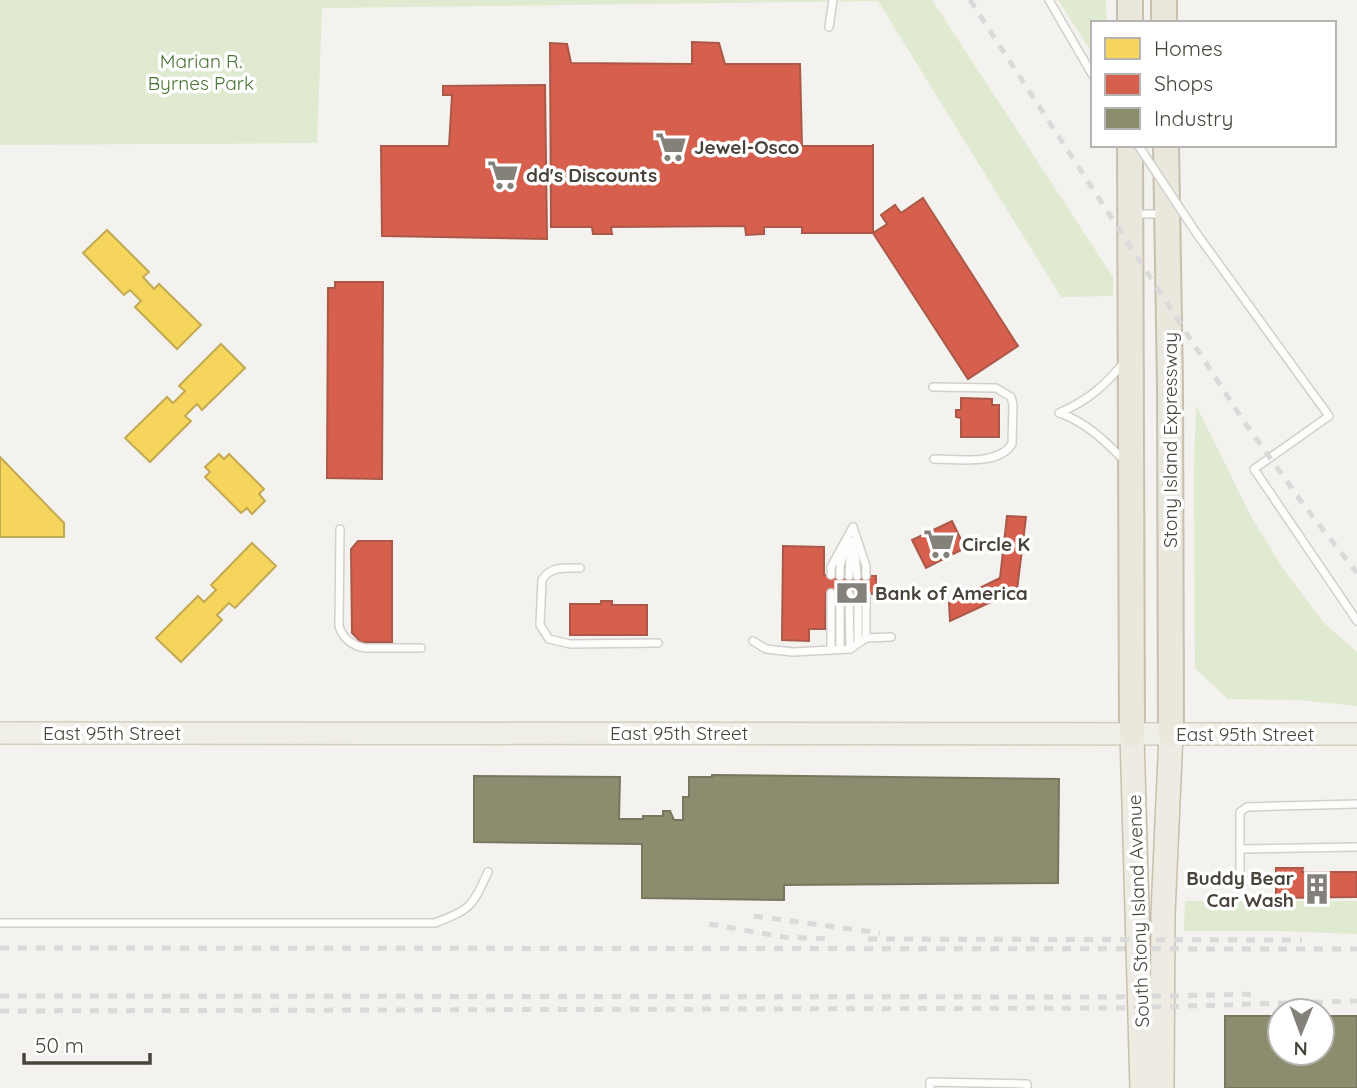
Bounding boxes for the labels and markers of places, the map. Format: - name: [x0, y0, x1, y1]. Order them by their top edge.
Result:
- supermarket icon: Jewel-Osco: [654, 130, 688, 164]
- place label: Jewel-Osco: [694, 135, 800, 159]
- supermarket icon: dd's Discounts: [486, 158, 520, 192]
- place label: dd's Discounts: [526, 163, 657, 187]
- supermarket icon: Circle K: [922, 527, 956, 561]
- place label: Circle K: [962, 532, 1030, 556]
- bank icon: Bank of America: [835, 576, 869, 610]
- place label: Bank of America: [875, 581, 1028, 605]
- place label: Buddy Bear Car Wash: [1186, 866, 1294, 912]
- building icon: Buddy Bear Car Wash: [1300, 872, 1334, 906]

